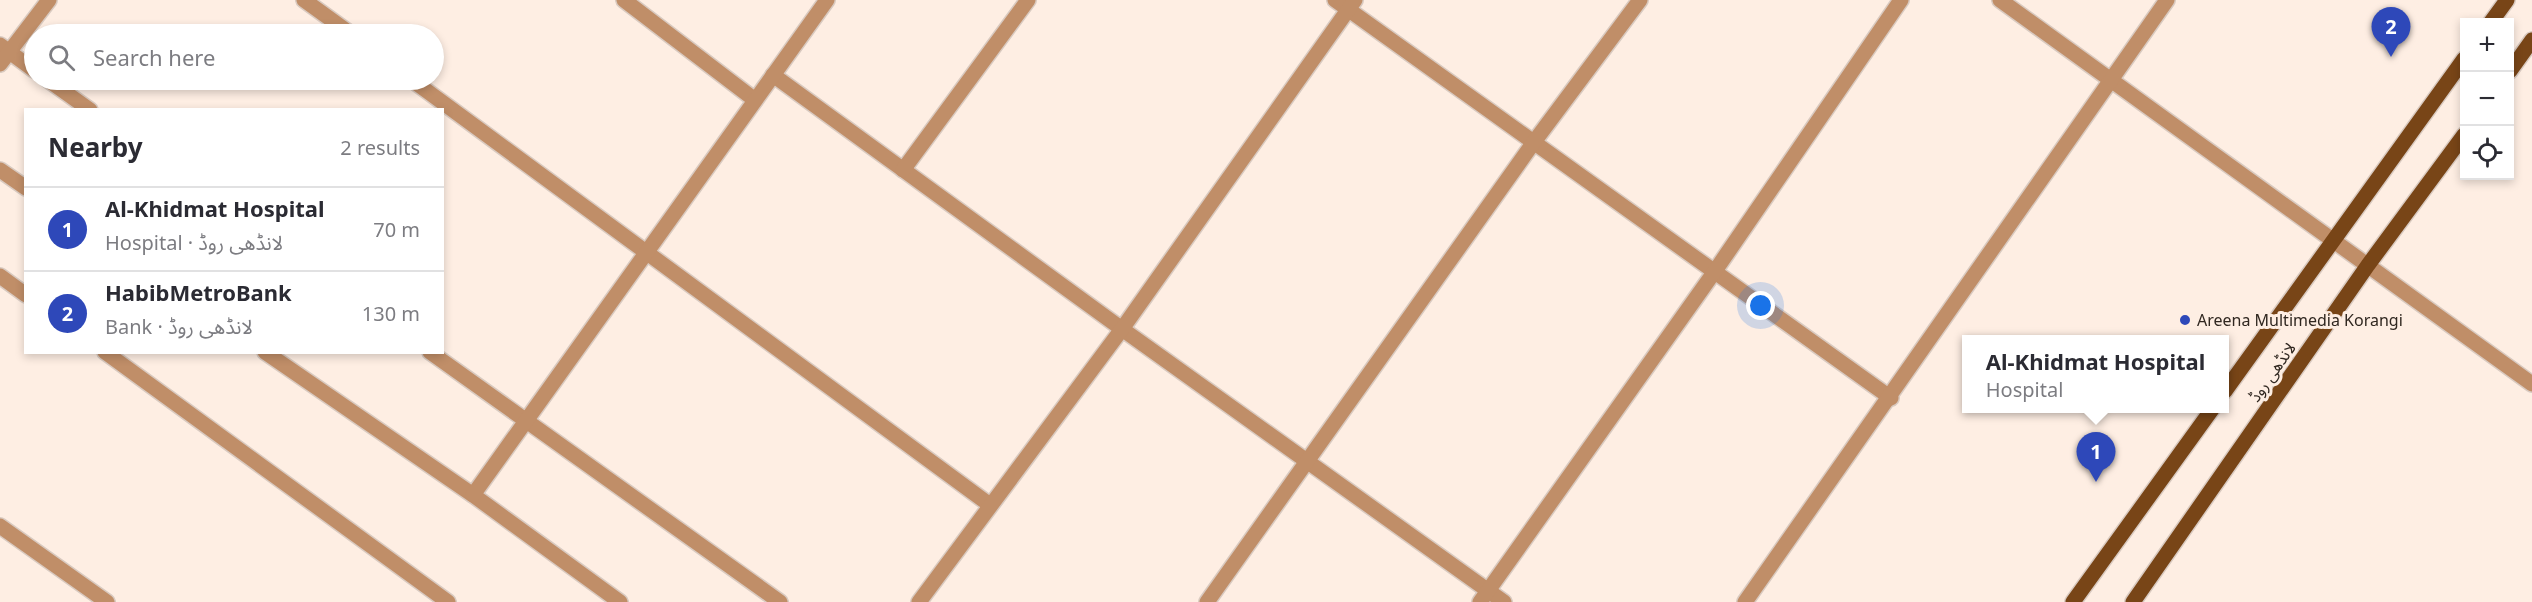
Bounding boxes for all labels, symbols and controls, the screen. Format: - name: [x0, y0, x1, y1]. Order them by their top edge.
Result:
- pin: 2: [2372, 8, 2410, 57]
- map controls: [2460, 18, 2514, 180]
- button: +: [2460, 18, 2514, 72]
- search box: [24, 24, 444, 90]
- icon: search: [45, 41, 78, 74]
- text: Search here: [93, 42, 215, 72]
- button: −: [2460, 72, 2514, 126]
- button: locate: [2460, 126, 2514, 180]
- text: Nearby: [48, 129, 143, 165]
- text: 2 results: [340, 134, 420, 161]
- text: Al-Khidmat Hospital: [105, 193, 325, 223]
- text: 1: [62, 216, 73, 243]
- text: 70 m: [373, 216, 420, 243]
- text: Hospital · لانڈھی روڈ: [105, 229, 283, 256]
- text: HabibMetroBank: [105, 277, 292, 307]
- your location: [1746, 291, 1775, 320]
- text: 2: [62, 300, 73, 327]
- text: 130 m: [362, 300, 420, 327]
- place label: Areena Multimedia Korangi: [2197, 309, 2403, 331]
- text: Bank · لانڈھی روڈ: [105, 313, 253, 340]
- marker: Areena Multimedia Korangi: [2178, 313, 2192, 327]
- popup: [1962, 335, 2229, 413]
- street label: لانڈھی روڈ: [2244, 338, 2300, 406]
- text: Al-Khidmat Hospital: [1986, 346, 2205, 376]
- text: Hospital: [1986, 376, 2063, 403]
- pin: 1: [2076, 432, 2116, 482]

